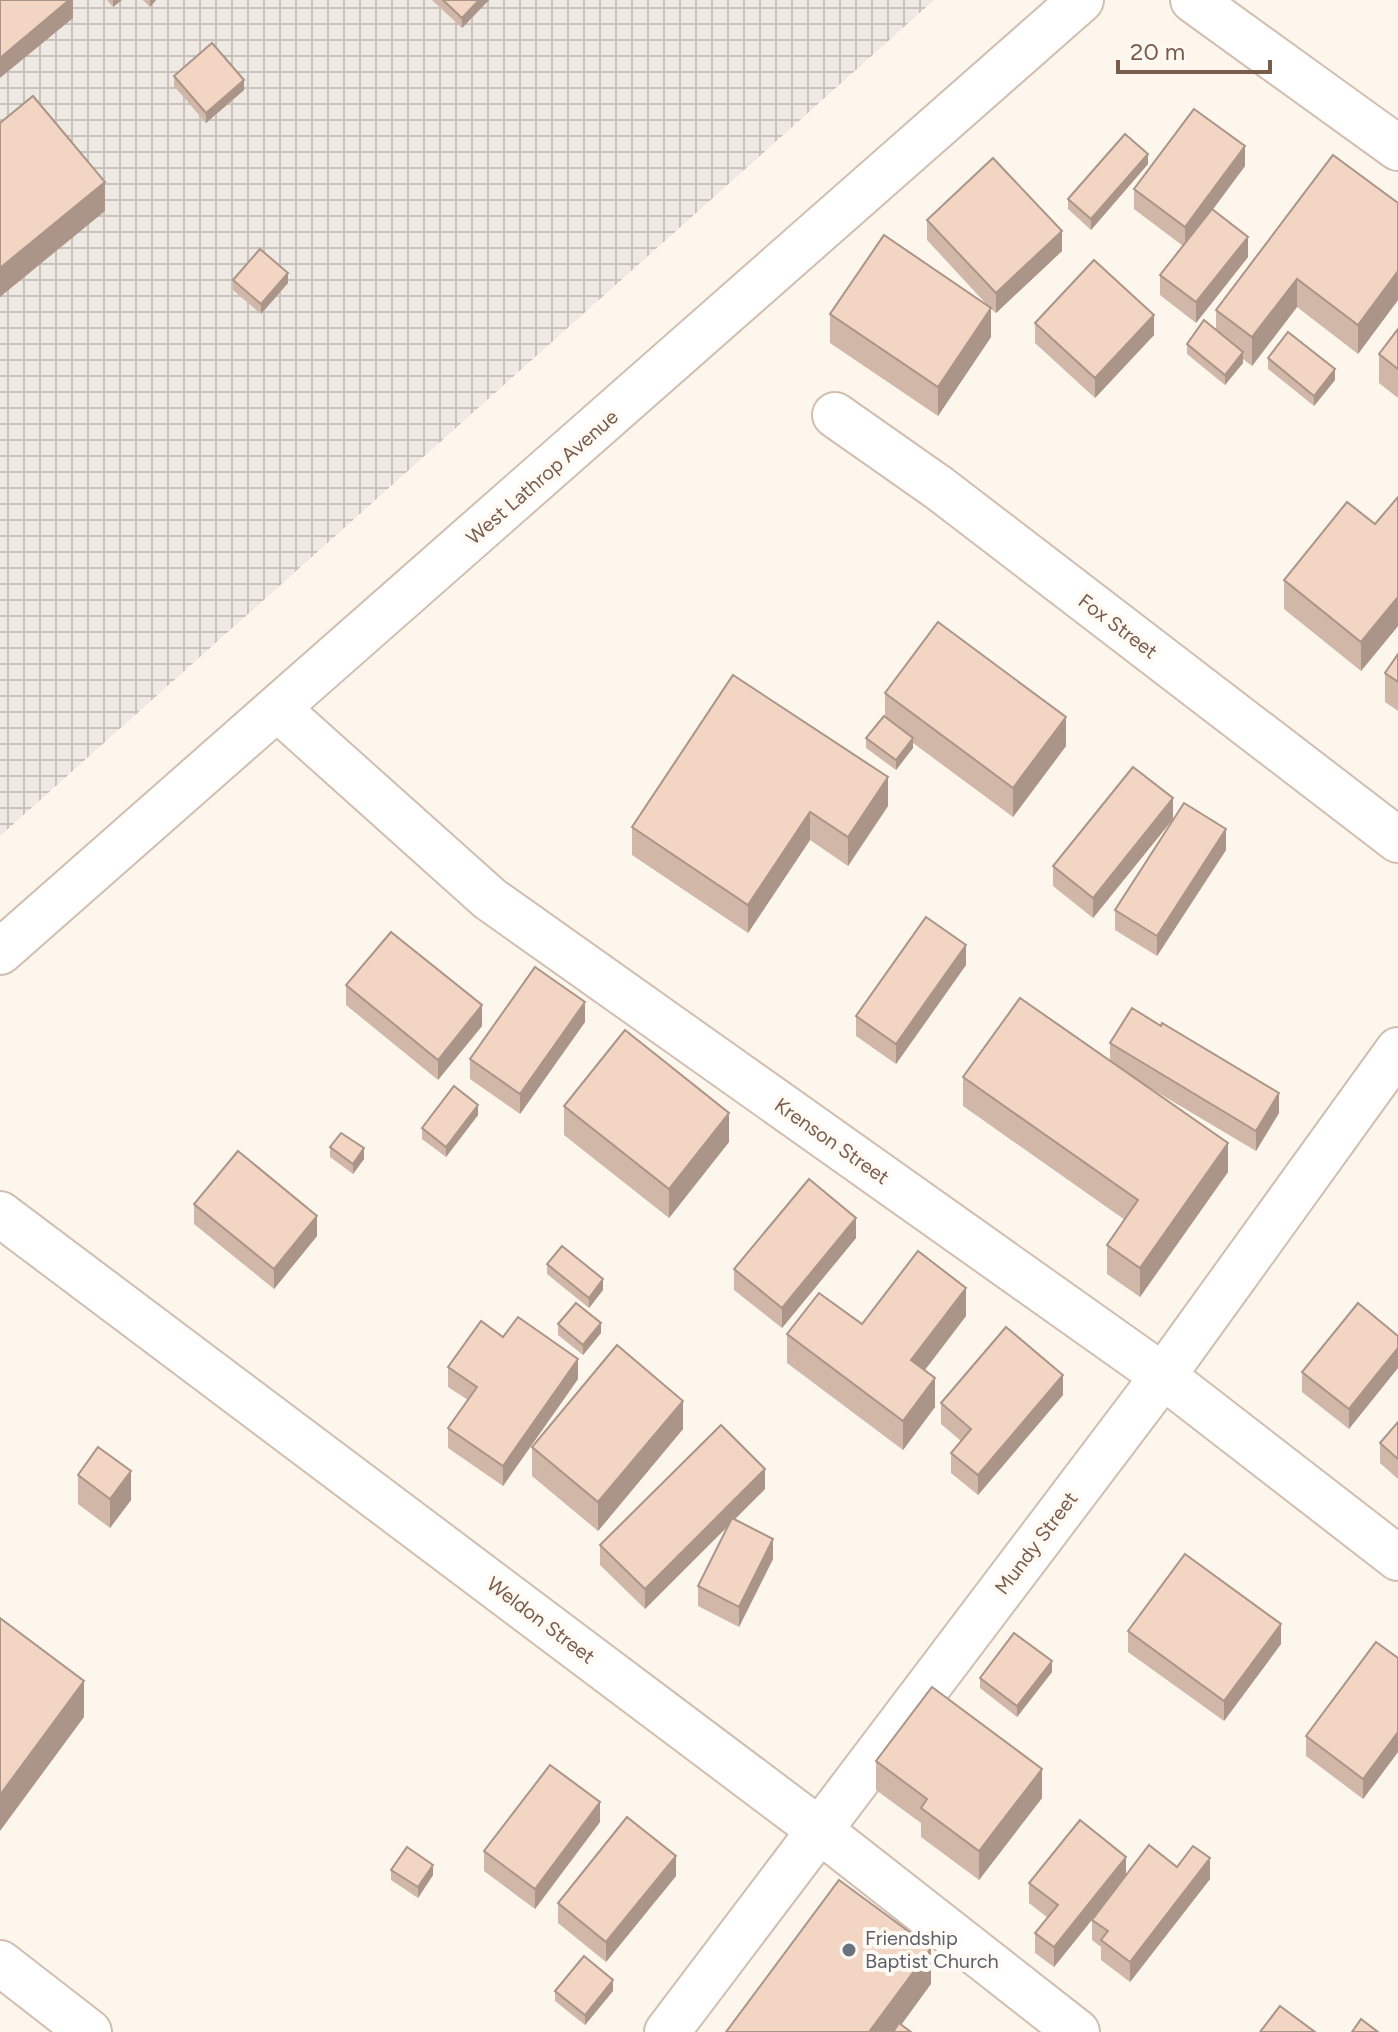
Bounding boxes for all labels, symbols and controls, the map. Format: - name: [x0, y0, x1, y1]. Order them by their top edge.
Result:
- scale bar: [1118, 24, 1270, 74]
- text: 20 m: [1130, 37, 1185, 66]
- street label: West Lathrop Avenue: [461, 405, 623, 549]
- street label: Fox Street: [1074, 589, 1162, 663]
- street label: Krenson Street: [770, 1093, 894, 1189]
- street label: Mundy Street: [990, 1487, 1082, 1599]
- street label: Weldon Street: [482, 1572, 600, 1668]
- place label: Friendship Baptist Church: [865, 1926, 999, 1973]
- marker: Friendship Baptist Church: [840, 1941, 858, 1959]

